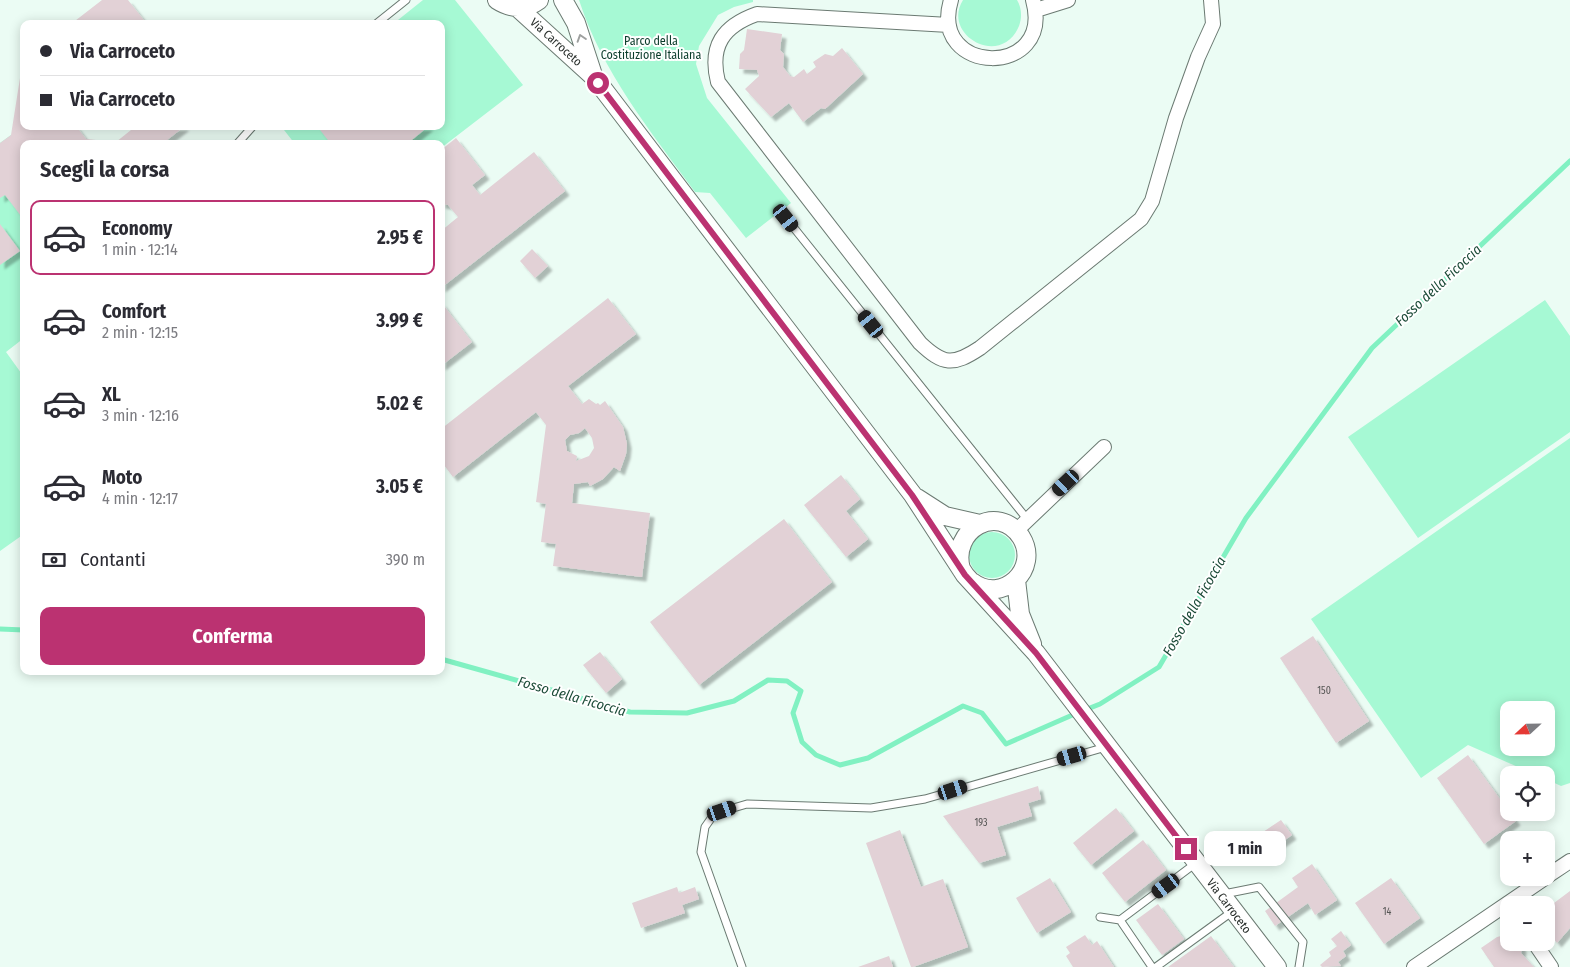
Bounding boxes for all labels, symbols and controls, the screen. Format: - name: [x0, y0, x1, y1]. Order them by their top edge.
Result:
- street label: Via Carroceto: [527, 15, 585, 69]
- one-way arrow: [577, 34, 587, 42]
- park label: Parco della Costituzione Italiana: [601, 34, 701, 62]
- text: Via Carroceto: [70, 40, 175, 63]
- route start: [587, 72, 609, 94]
- text: Via Carroceto: [70, 88, 175, 111]
- text: Scegli la corsa: [40, 156, 170, 183]
- car: [770, 202, 801, 234]
- icon: car: [42, 215, 87, 260]
- text: Economy: [102, 217, 172, 240]
- text: 2.95 €: [377, 226, 423, 249]
- text: 1 min · 12:14: [102, 240, 178, 259]
- water label: Fosso della Ficoccia: [1392, 241, 1485, 330]
- icon: car: [42, 298, 87, 343]
- text: Comfort: [102, 300, 166, 323]
- car: [855, 308, 886, 340]
- text: 3.99 €: [376, 309, 423, 332]
- text: 2 min · 12:15: [102, 323, 178, 342]
- icon: car: [42, 381, 87, 426]
- text: XL: [102, 383, 121, 406]
- text: 5.02 €: [376, 392, 423, 415]
- text: 3 min · 12:16: [102, 406, 179, 425]
- icon: car: [42, 464, 87, 509]
- text: Moto: [102, 466, 142, 489]
- car: [1049, 467, 1082, 499]
- text: 3.05 €: [376, 475, 423, 498]
- text: 4 min · 12:17: [102, 489, 178, 508]
- icon: cash: [40, 546, 68, 574]
- text: Contanti: [80, 548, 146, 571]
- text: 390 m: [386, 550, 425, 569]
- water label: Fosso della Ficoccia: [1159, 554, 1230, 659]
- button: Conferma: [40, 607, 425, 665]
- water label: Fosso della Ficoccia: [516, 673, 628, 720]
- house number: 150: [1317, 685, 1331, 697]
- north arrow: [1500, 701, 1555, 756]
- map controls: [1500, 701, 1555, 951]
- car: [1055, 745, 1088, 767]
- button: locate: [1500, 766, 1555, 821]
- car: [936, 778, 969, 802]
- car: [705, 799, 738, 823]
- house number: 193: [974, 817, 988, 829]
- button: +: [1500, 831, 1555, 886]
- callout: 1 min: [1204, 832, 1286, 866]
- route end: [1175, 838, 1197, 860]
- text: 1 min: [1228, 839, 1262, 858]
- car: [1149, 871, 1182, 901]
- street label: Via Carroceto: [1204, 876, 1254, 936]
- button: −: [1500, 896, 1555, 951]
- house number: 14: [1383, 906, 1392, 918]

